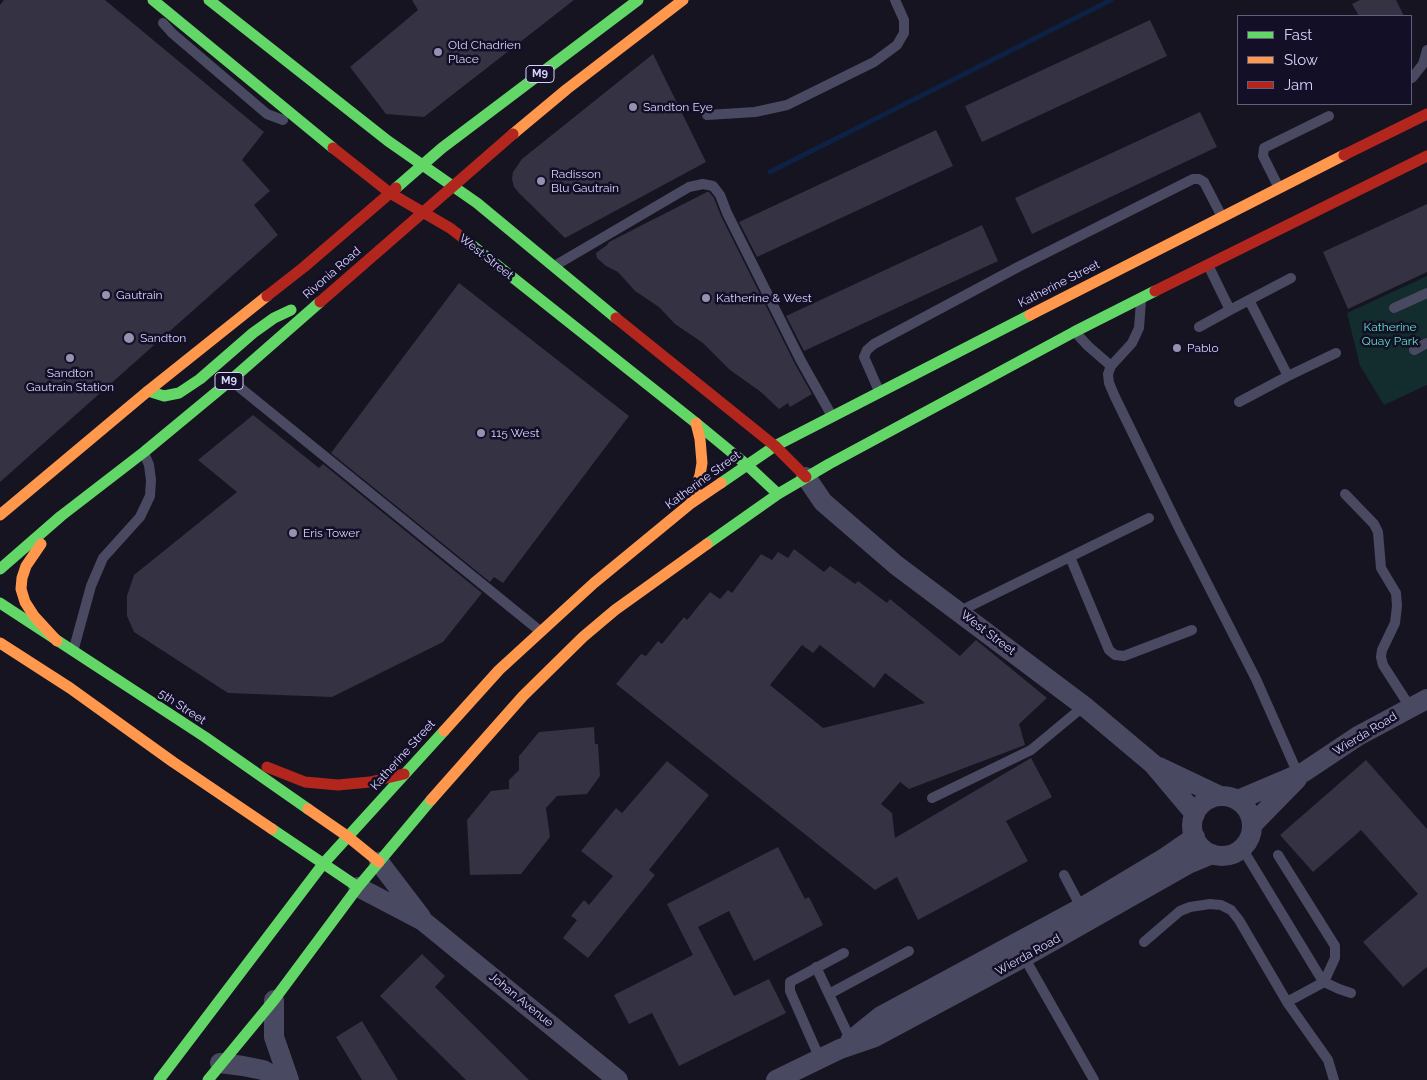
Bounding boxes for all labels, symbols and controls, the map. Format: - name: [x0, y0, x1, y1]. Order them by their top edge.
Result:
- legend: [1237, 15, 1412, 105]
- text: Fast: [1284, 26, 1312, 44]
- place label: Old Chadrien Place: [448, 38, 521, 66]
- marker: Old Chadrien Place: [432, 46, 444, 58]
- text: Slow: [1284, 51, 1318, 69]
- road number: M9: [526, 66, 554, 82]
- text: Jam: [1284, 76, 1313, 94]
- place label: Sandton Eye: [643, 100, 713, 114]
- marker: Sandton Eye: [627, 101, 639, 113]
- place label: Radisson Blu Gautrain: [551, 167, 619, 195]
- marker: Radisson Blu Gautrain: [535, 175, 547, 187]
- street label: West Street: [456, 231, 516, 283]
- street label: Rivonia Road: [300, 244, 364, 302]
- street label: Katherine Street: [1016, 257, 1102, 311]
- place label: Gautrain: [116, 288, 163, 302]
- marker: Gautrain: [100, 289, 112, 301]
- place label: Katherine & West: [716, 291, 812, 305]
- marker: Katherine & West: [700, 292, 712, 304]
- park label: Katherine Quay Park: [1362, 320, 1418, 348]
- marker: Sandton: [122, 331, 136, 345]
- place label: Sandton: [140, 331, 186, 345]
- place label: Pablo: [1187, 341, 1219, 355]
- marker: Pablo: [1171, 342, 1183, 354]
- marker: Sandton Gautrain Station: [64, 352, 76, 364]
- place label: Sandton Gautrain Station: [26, 366, 114, 394]
- road number: M9: [215, 372, 243, 390]
- place label: 115 West: [491, 426, 539, 440]
- marker: 115 West: [475, 427, 487, 439]
- street label: Katherine Street: [663, 448, 743, 512]
- place label: Eris Tower: [303, 526, 360, 540]
- marker: Eris Tower: [287, 527, 299, 539]
- street label: West Street: [958, 608, 1018, 658]
- street label: 5th Street: [155, 686, 209, 728]
- street label: Wierda Road: [1330, 709, 1400, 759]
- street label: Katherine Street: [368, 717, 438, 793]
- street label: Wierda Road: [993, 931, 1063, 979]
- street label: Johan Avenue: [486, 970, 556, 1030]

